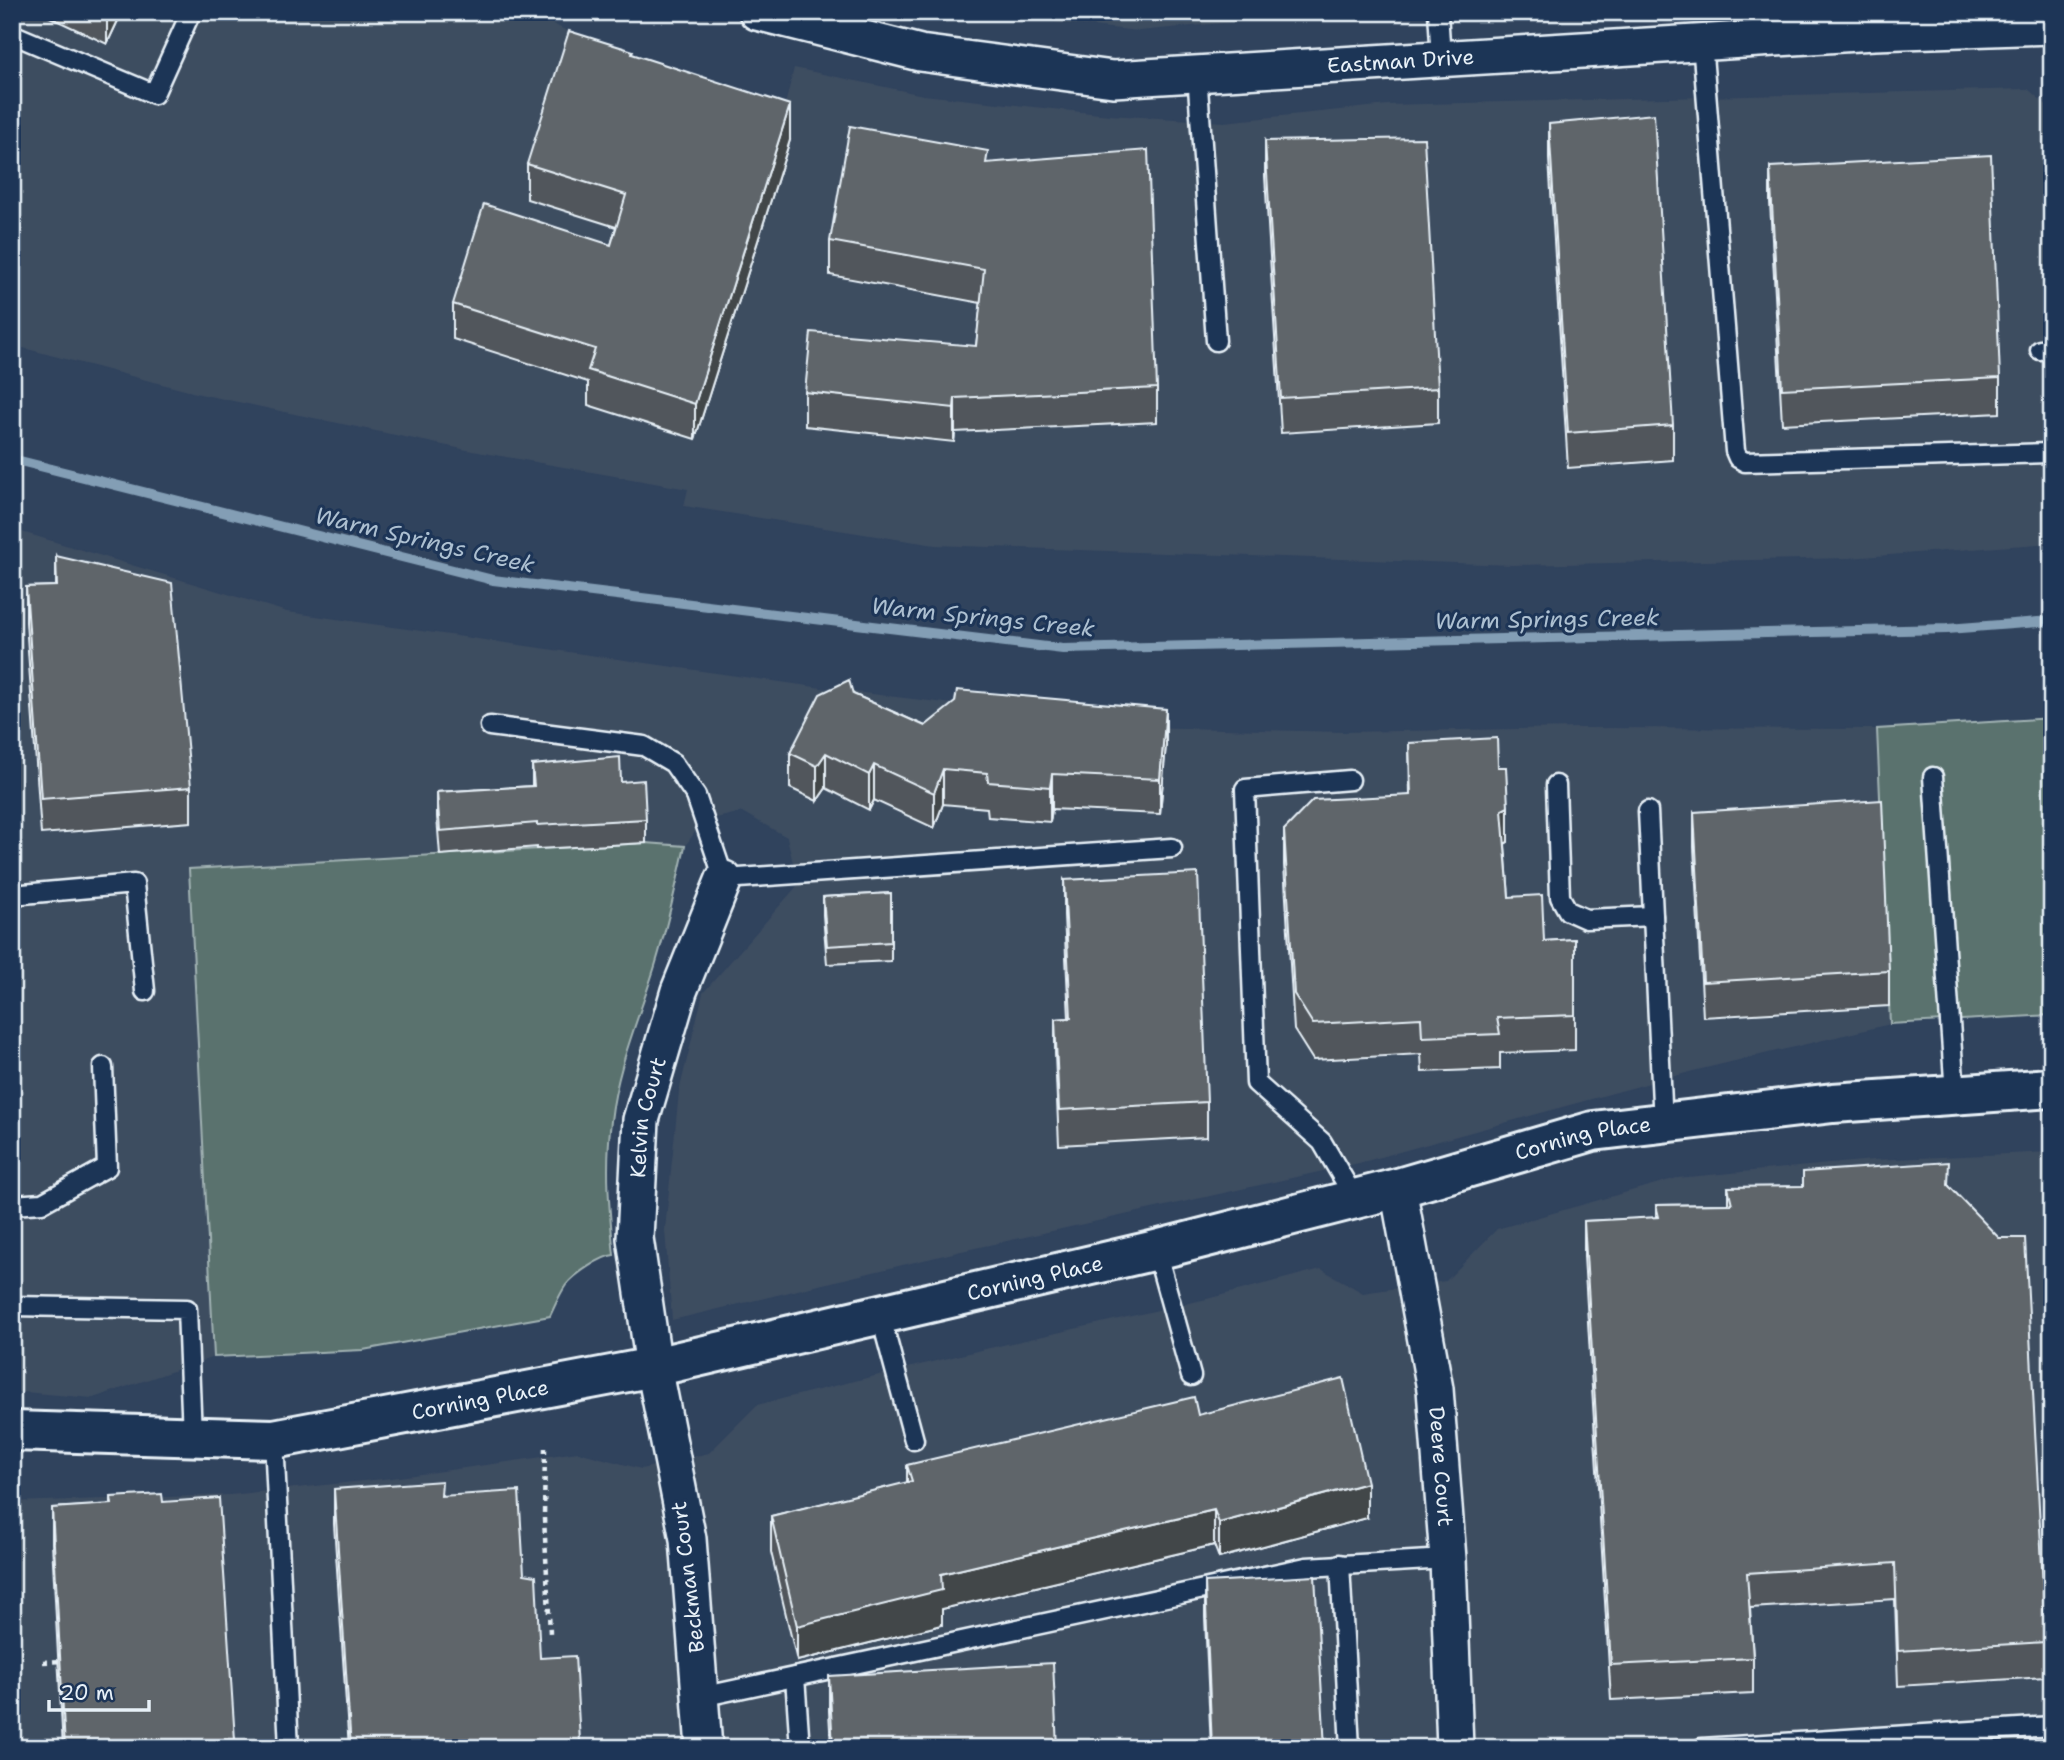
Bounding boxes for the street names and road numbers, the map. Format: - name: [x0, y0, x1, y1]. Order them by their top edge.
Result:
- street label: Eastman Drive: [1326, 43, 1475, 80]
- street label: Kelvin Court: [624, 1054, 673, 1179]
- street label: Corning Place: [1512, 1110, 1652, 1167]
- street label: Corning Place: [964, 1249, 1106, 1308]
- street label: Corning Place: [409, 1373, 551, 1427]
- street label: Deere Court: [1422, 1405, 1459, 1527]
- street label: Beckman Court: [665, 1500, 711, 1654]

